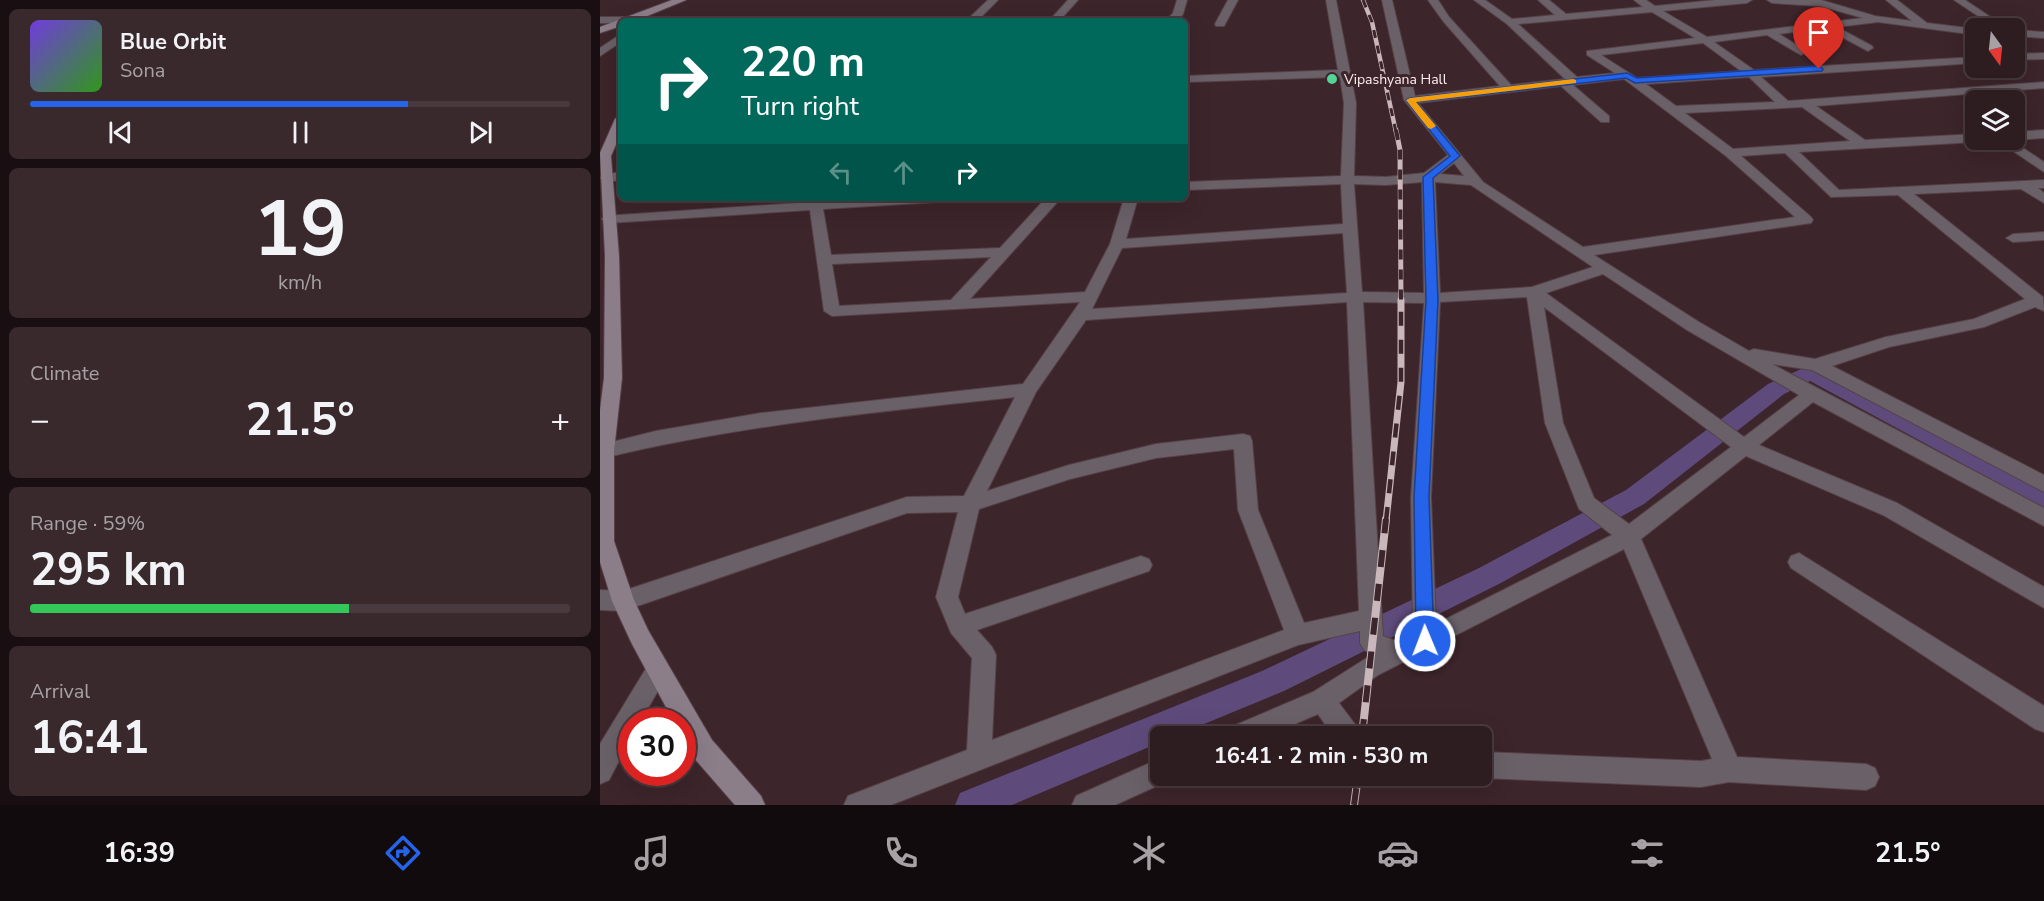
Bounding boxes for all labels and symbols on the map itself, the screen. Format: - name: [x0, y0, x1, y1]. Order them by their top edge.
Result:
- pin: [1793, 7, 1844, 69]
- north arrow: [1965, 18, 2025, 78]
- place label: Vipashyana Hall: [1343, 70, 1448, 89]
- marker: Vipashyana Hall: [1325, 72, 1339, 86]
- position arrow: [1393, 609, 1457, 673]
- speed limit sign: 30: [618, 708, 696, 786]

